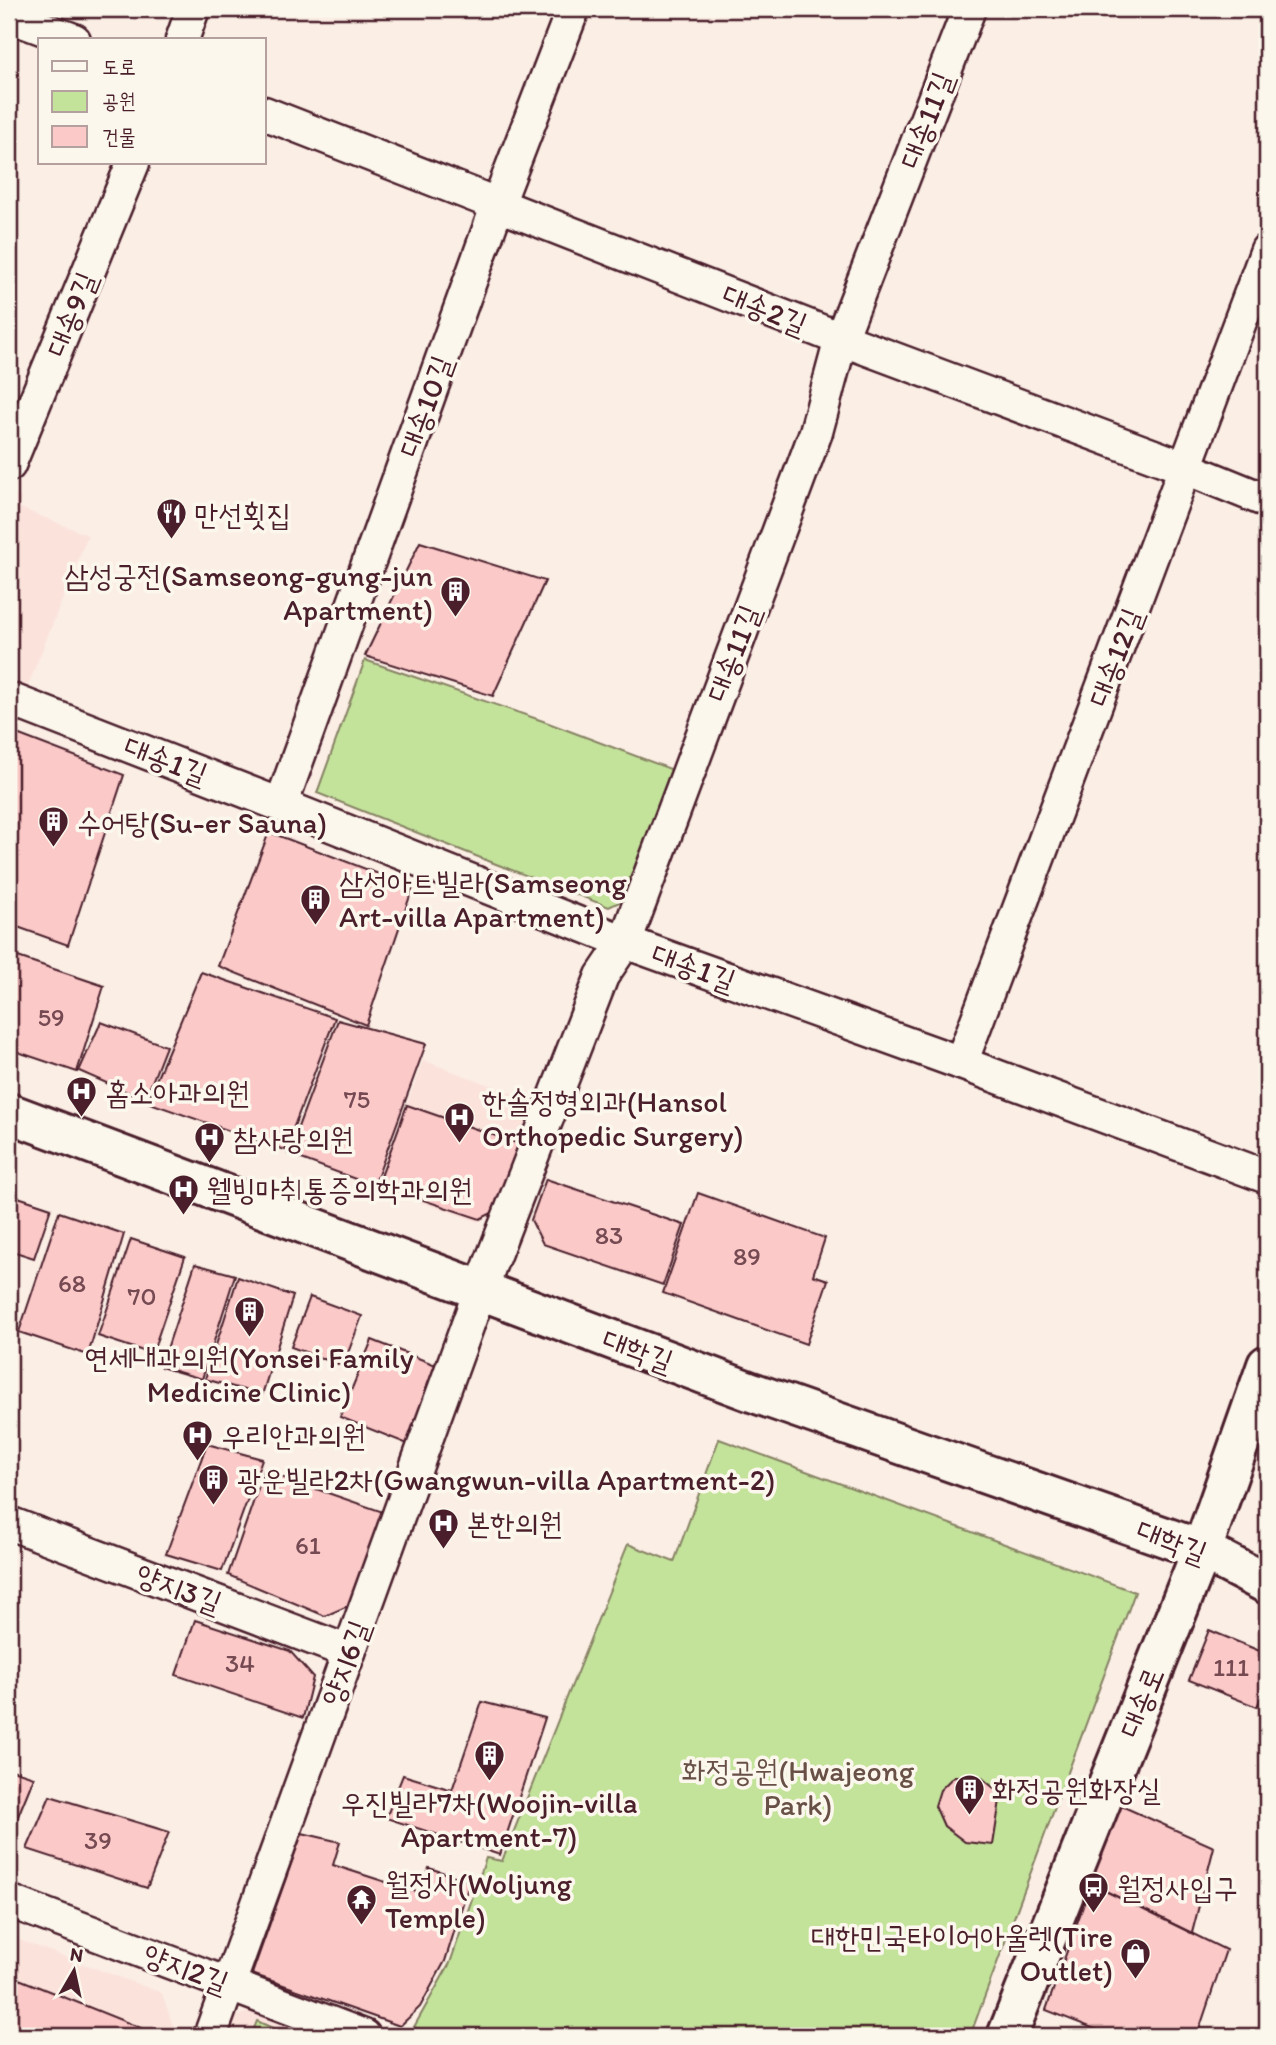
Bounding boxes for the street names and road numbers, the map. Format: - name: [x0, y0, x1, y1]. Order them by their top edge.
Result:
- street label: 대송11길: [891, 67, 961, 173]
- street label: 대송9길: [37, 266, 105, 362]
- street label: 대송2길: [717, 275, 813, 343]
- street label: 대송10길: [390, 350, 460, 462]
- street label: 대송11길: [698, 600, 768, 706]
- street label: 대송12길: [1079, 603, 1151, 711]
- street label: 대송1길: [119, 727, 213, 793]
- street label: 대송1길: [647, 935, 741, 999]
- street label: 대학길: [598, 1320, 678, 1380]
- street label: 대학길: [1132, 1511, 1212, 1571]
- street label: 양지3길: [131, 1555, 227, 1621]
- street label: 양지6길: [313, 1615, 377, 1711]
- street label: 대송로: [1110, 1661, 1172, 1743]
- street label: 양지2길: [138, 1935, 234, 2001]

